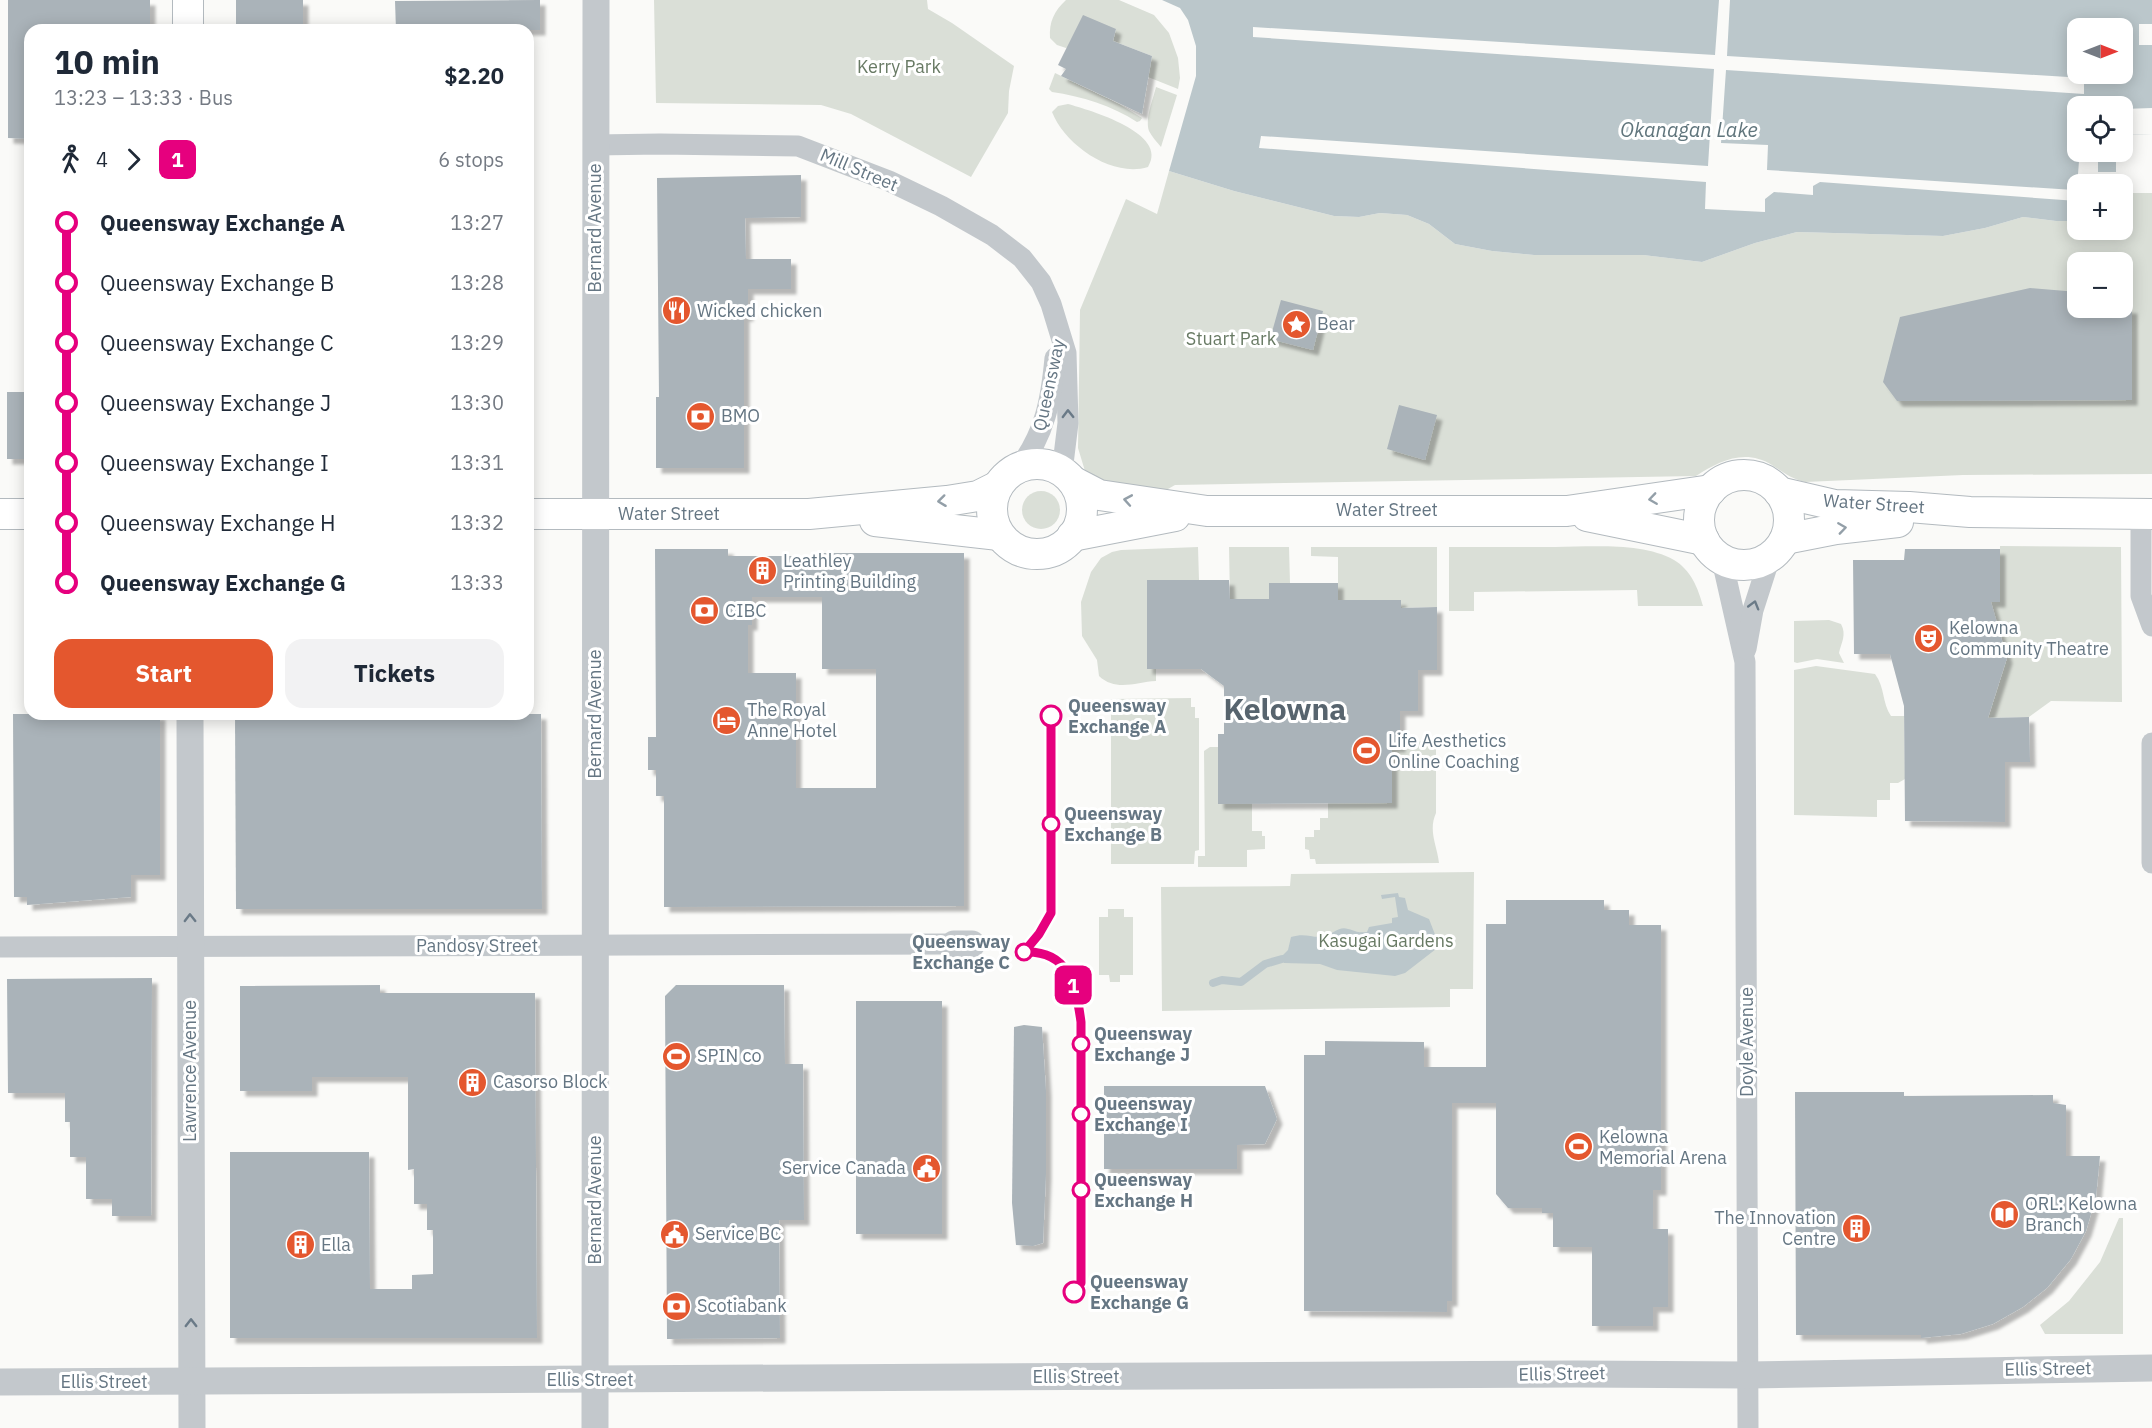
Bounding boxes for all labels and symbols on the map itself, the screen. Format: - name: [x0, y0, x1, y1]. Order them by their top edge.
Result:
- north arrow: [2067, 18, 2133, 84]
- park label: Kerry Park: [857, 55, 941, 78]
- water label: Okanagan Lake: [1620, 116, 1758, 143]
- street label: Mill Street: [817, 143, 902, 196]
- street label: Bernard Avenue: [583, 163, 606, 293]
- restaurant icon: Wicked chicken: [660, 295, 692, 327]
- place label: Wicked chicken: [697, 299, 822, 322]
- place icon: Bear: [1280, 308, 1312, 340]
- place label: Bear: [1317, 312, 1355, 335]
- park label: Stuart Park: [1186, 327, 1277, 350]
- street label: Queensway: [1028, 337, 1070, 433]
- bank icon: BMO: [684, 400, 716, 432]
- place label: BMO: [721, 404, 760, 427]
- one-way arrow: [1062, 410, 1074, 419]
- street label: Water Street: [1822, 488, 1926, 519]
- one-way arrow: [1648, 492, 1657, 504]
- one-way arrow: [938, 494, 947, 507]
- one-way arrow: [1124, 494, 1134, 507]
- street label: Water Street: [1336, 498, 1438, 521]
- street label: Water Street: [618, 502, 720, 525]
- one-way arrow: [1838, 523, 1847, 535]
- place label: Leathley Printing Building: [783, 549, 916, 593]
- building icon: Leathley Printing Building: [746, 555, 778, 587]
- bank icon: CIBC: [688, 595, 720, 627]
- place label: CIBC: [725, 599, 766, 622]
- one-way arrow: [1747, 601, 1760, 611]
- place label: Kelowna Community Theatre: [1949, 616, 2109, 660]
- theatre icon: Kelowna Community Theatre: [1912, 622, 1944, 654]
- street label: Bernard Avenue: [583, 649, 606, 779]
- district label: Kelowna: [1224, 689, 1346, 728]
- place label: Queensway Exchange A: [1068, 694, 1166, 738]
- place label: The Royal Anne Hotel: [747, 698, 837, 742]
- hotel icon: The Royal Anne Hotel: [710, 704, 742, 736]
- marker: Queensway Exchange A: [1040, 705, 1062, 727]
- place label: Life Aesthetics Online Coaching: [1388, 729, 1520, 773]
- sports icon: Life Aesthetics Online Coaching: [1351, 735, 1383, 767]
- place label: Queensway Exchange B: [1064, 802, 1162, 846]
- marker: Queensway Exchange B: [1042, 815, 1060, 833]
- one-way arrow: [184, 913, 196, 922]
- park label: Kasugai Gardens: [1318, 929, 1454, 952]
- place label: Queensway Exchange C: [912, 930, 1010, 974]
- street label: Pandosy Street: [416, 934, 538, 957]
- marker: Queensway Exchange C: [1015, 943, 1033, 961]
- line badge: 1: [1054, 966, 1092, 1004]
- street label: Doyle Avenue: [1735, 987, 1758, 1097]
- street label: Lawrence Avenue: [178, 1000, 201, 1142]
- place label: Queensway Exchange J: [1094, 1022, 1192, 1066]
- marker: Queensway Exchange J: [1072, 1035, 1090, 1053]
- sports icon: SPIN co: [660, 1040, 692, 1072]
- place label: SPIN co: [697, 1044, 762, 1067]
- building icon: Casorso Block: [456, 1066, 488, 1098]
- place label: Casorso Block: [493, 1070, 608, 1093]
- place label: Queensway Exchange I: [1094, 1092, 1192, 1136]
- marker: Queensway Exchange I: [1072, 1105, 1090, 1123]
- place label: Kelowna Memorial Arena: [1599, 1125, 1727, 1169]
- sports icon: Kelowna Memorial Arena: [1562, 1131, 1594, 1163]
- street label: Bernard Avenue: [583, 1135, 606, 1265]
- public building icon: Service Canada: [911, 1152, 943, 1184]
- place label: Service Canada: [782, 1156, 906, 1179]
- place label: Queensway Exchange H: [1094, 1168, 1193, 1212]
- marker: Queensway Exchange H: [1072, 1181, 1090, 1199]
- place label: ORL: Kelowna Branch: [2025, 1192, 2138, 1236]
- library icon: ORL: Kelowna Branch: [1988, 1198, 2020, 1230]
- place label: The Innovation Centre: [1714, 1206, 1836, 1250]
- building icon: The Innovation Centre: [1841, 1212, 1873, 1244]
- public building icon: Service BC: [658, 1218, 690, 1250]
- place label: Service BC: [695, 1222, 782, 1245]
- building icon: Ella: [284, 1229, 316, 1261]
- place label: Ella: [321, 1233, 351, 1256]
- place label: Queensway Exchange G: [1090, 1270, 1189, 1314]
- marker: Queensway Exchange G: [1063, 1281, 1085, 1303]
- bank icon: Scotiabank: [660, 1290, 692, 1322]
- place label: Scotiabank: [697, 1294, 787, 1317]
- one-way arrow: [185, 1318, 197, 1327]
- street label: Ellis Street: [2004, 1356, 2092, 1381]
- street label: Ellis Street: [1518, 1361, 1606, 1386]
- street label: Ellis Street: [1032, 1365, 1120, 1388]
- street label: Ellis Street: [546, 1368, 634, 1391]
- street label: Ellis Street: [60, 1370, 148, 1393]

